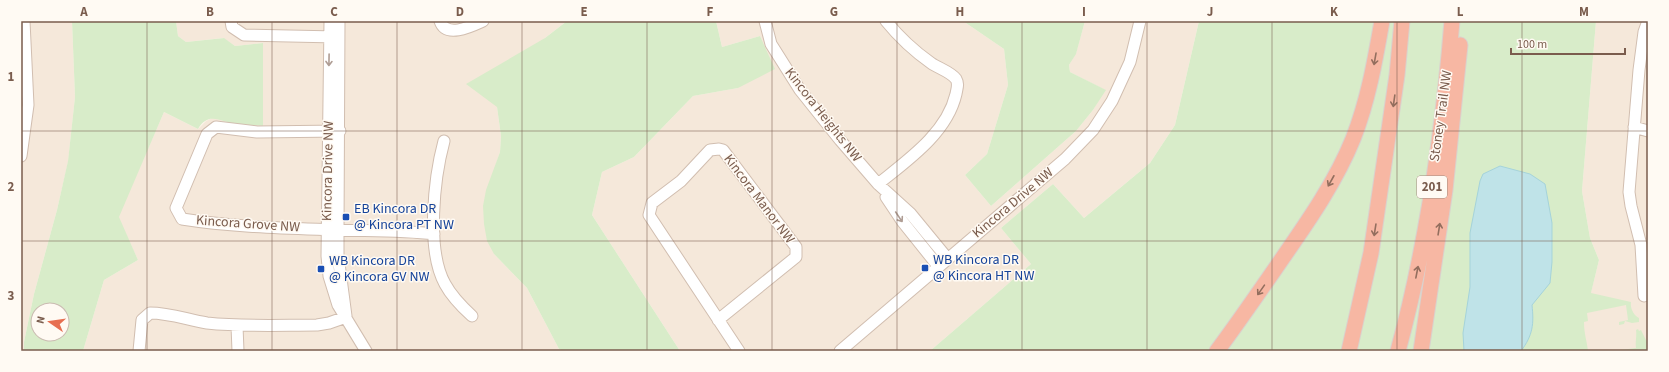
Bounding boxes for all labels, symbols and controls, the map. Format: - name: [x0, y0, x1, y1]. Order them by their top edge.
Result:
- text: A: [79, 3, 88, 21]
- text: B: [206, 3, 214, 21]
- text: C: [330, 3, 338, 21]
- text: D: [456, 3, 464, 21]
- text: E: [580, 3, 588, 21]
- text: F: [707, 3, 714, 21]
- text: G: [830, 3, 838, 21]
- text: H: [956, 3, 964, 21]
- text: I: [1082, 3, 1086, 21]
- text: J: [1207, 3, 1213, 21]
- text: K: [1330, 3, 1339, 21]
- text: L: [1457, 3, 1464, 21]
- text: M: [1579, 3, 1589, 21]
- scale bar: [1511, 30, 1625, 56]
- text: 100 m: [1517, 36, 1547, 53]
- one-way arrow: [326, 53, 333, 66]
- one-way arrow: [1371, 53, 1379, 66]
- street label: Kincora Heights NW: [780, 64, 866, 166]
- text: 1: [8, 68, 15, 86]
- street label: Stoney Trail NW: [1425, 69, 1457, 163]
- one-way arrow: [1390, 95, 1397, 108]
- street label: Kincora Drive NW: [317, 121, 339, 221]
- street label: Kincora Manor NW: [719, 150, 799, 248]
- street label: Kincora Drive NW: [968, 163, 1058, 243]
- one-way arrow: [1327, 175, 1335, 187]
- road number: 201: [1417, 176, 1447, 198]
- text: 2: [8, 178, 15, 196]
- place label: EB Kincora DR @ Kincora PT NW: [354, 199, 454, 235]
- street label: Kincora Grove NW: [195, 210, 301, 238]
- one-way arrow: [895, 211, 903, 222]
- marker: EB Kincora DR @ Kincora PT NW: [341, 212, 351, 222]
- one-way arrow: [1370, 223, 1378, 236]
- one-way arrow: [1435, 223, 1443, 236]
- place label: WB Kincora DR @ Kincora HT NW: [933, 250, 1034, 286]
- place label: WB Kincora DR @ Kincora GV NW: [329, 251, 429, 287]
- marker: WB Kincora DR @ Kincora HT NW: [920, 263, 930, 273]
- marker: WB Kincora DR @ Kincora GV NW: [316, 264, 326, 274]
- one-way arrow: [1413, 266, 1421, 279]
- one-way arrow: [1257, 284, 1265, 295]
- text: 3: [8, 287, 15, 305]
- north arrow: [30, 302, 70, 342]
- text: N: [33, 315, 49, 325]

